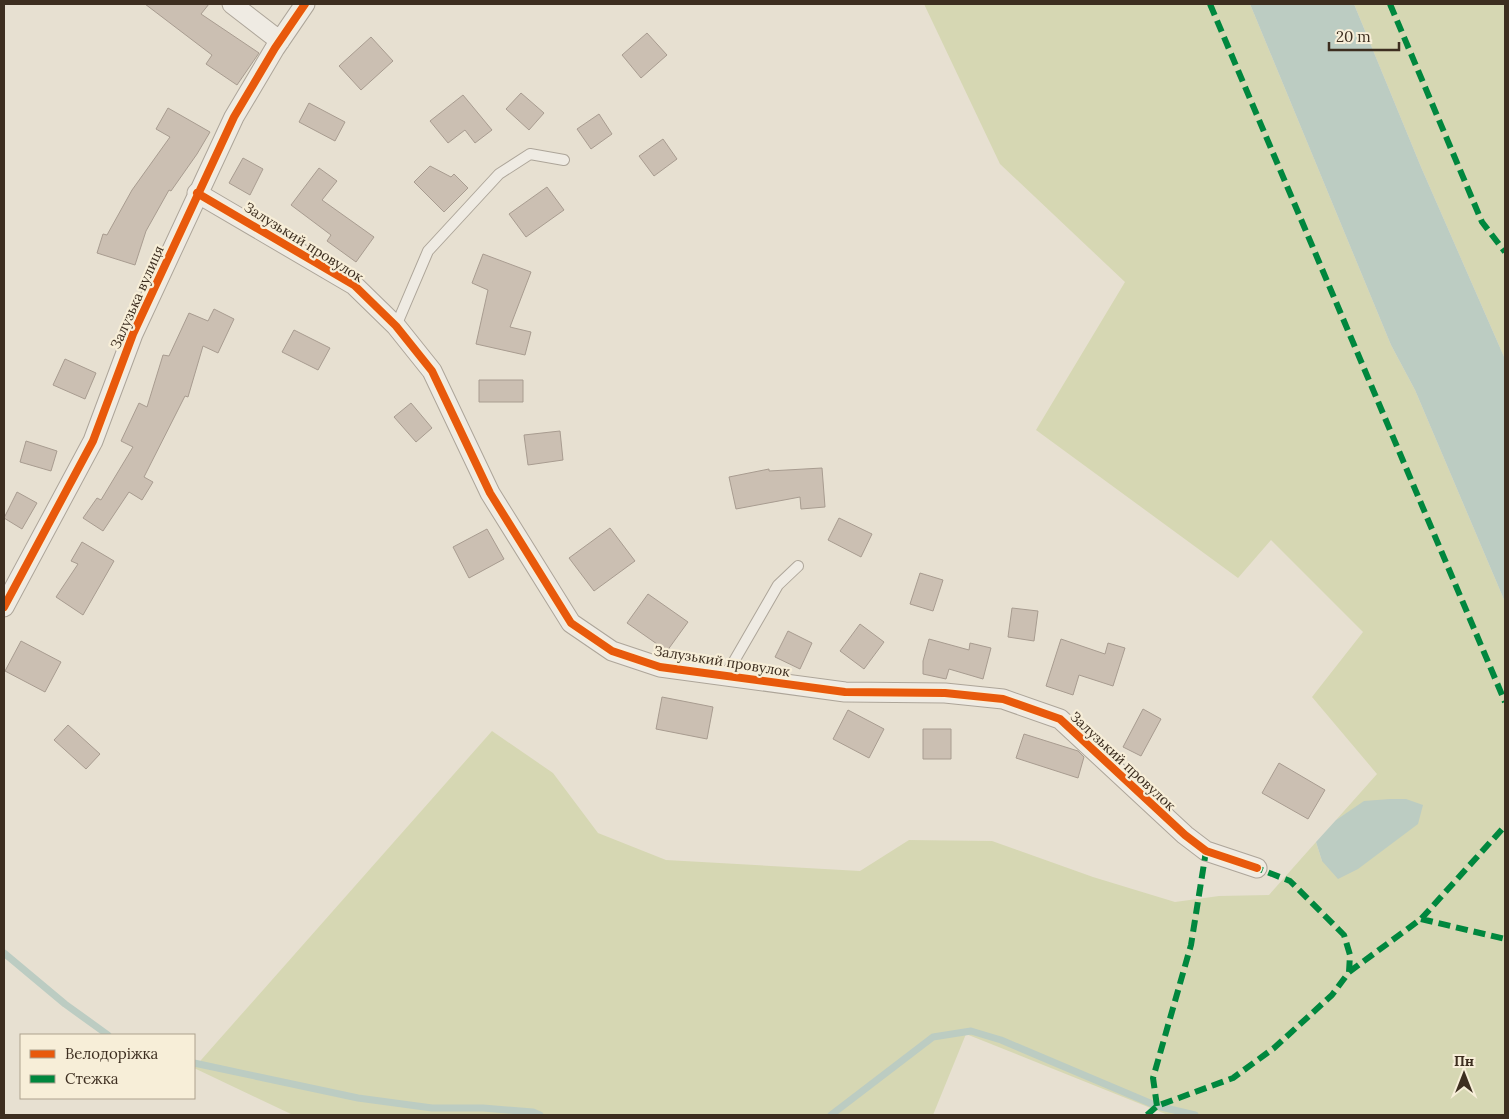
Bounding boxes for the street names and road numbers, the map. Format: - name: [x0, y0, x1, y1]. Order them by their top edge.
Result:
- street label: Залузький провулок: [241, 198, 367, 286]
- street label: Залузька вулиця: [106, 242, 168, 352]
- street label: Залузький провулок: [653, 641, 792, 681]
- street label: Залузький провулок: [1067, 708, 1180, 815]

